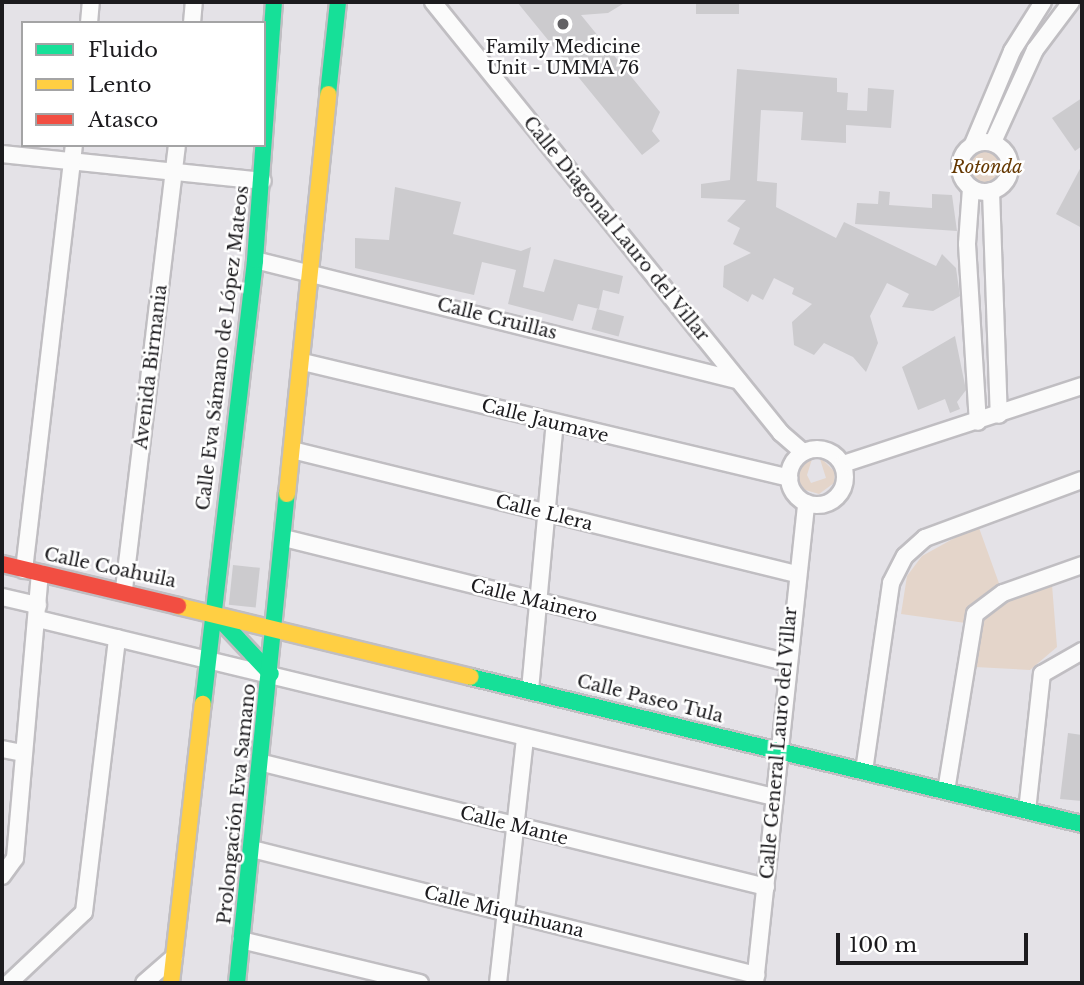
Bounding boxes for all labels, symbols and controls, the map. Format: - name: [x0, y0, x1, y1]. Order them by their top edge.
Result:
- marker: Family Medicine Unit - UMMA 76: [553, 14, 573, 34]
- legend: [21, 21, 266, 147]
- text: Fluido: [88, 37, 158, 63]
- place label: Family Medicine Unit - UMMA 76: [485, 37, 641, 80]
- text: Lento: [88, 72, 151, 98]
- text: Atasco: [88, 107, 158, 133]
- street label: Calle Diagonal Lauro del Villar: [518, 112, 714, 346]
- park label: Rotonda: [952, 156, 1022, 178]
- street label: Calle Eva Sámano de López Mateos: [192, 184, 254, 512]
- street label: Avenida Birmania: [130, 283, 172, 451]
- street label: Calle Cruillas: [435, 294, 559, 344]
- street label: Calle Jaumave: [479, 395, 611, 447]
- street label: Calle Llera: [493, 490, 595, 536]
- street label: Calle Coahuila: [42, 543, 178, 593]
- street label: Calle Mainero: [468, 575, 600, 627]
- street label: Calle General Lauro del Villar: [756, 606, 802, 880]
- street label: Calle Paseo Tula: [574, 670, 726, 728]
- street label: Prolongación Eva Samano: [214, 682, 260, 926]
- street label: Calle Mante: [458, 802, 570, 850]
- street label: Calle Miquihuana: [422, 882, 586, 942]
- scale bar: [839, 918, 1032, 962]
- text: 100 m: [849, 932, 917, 958]

